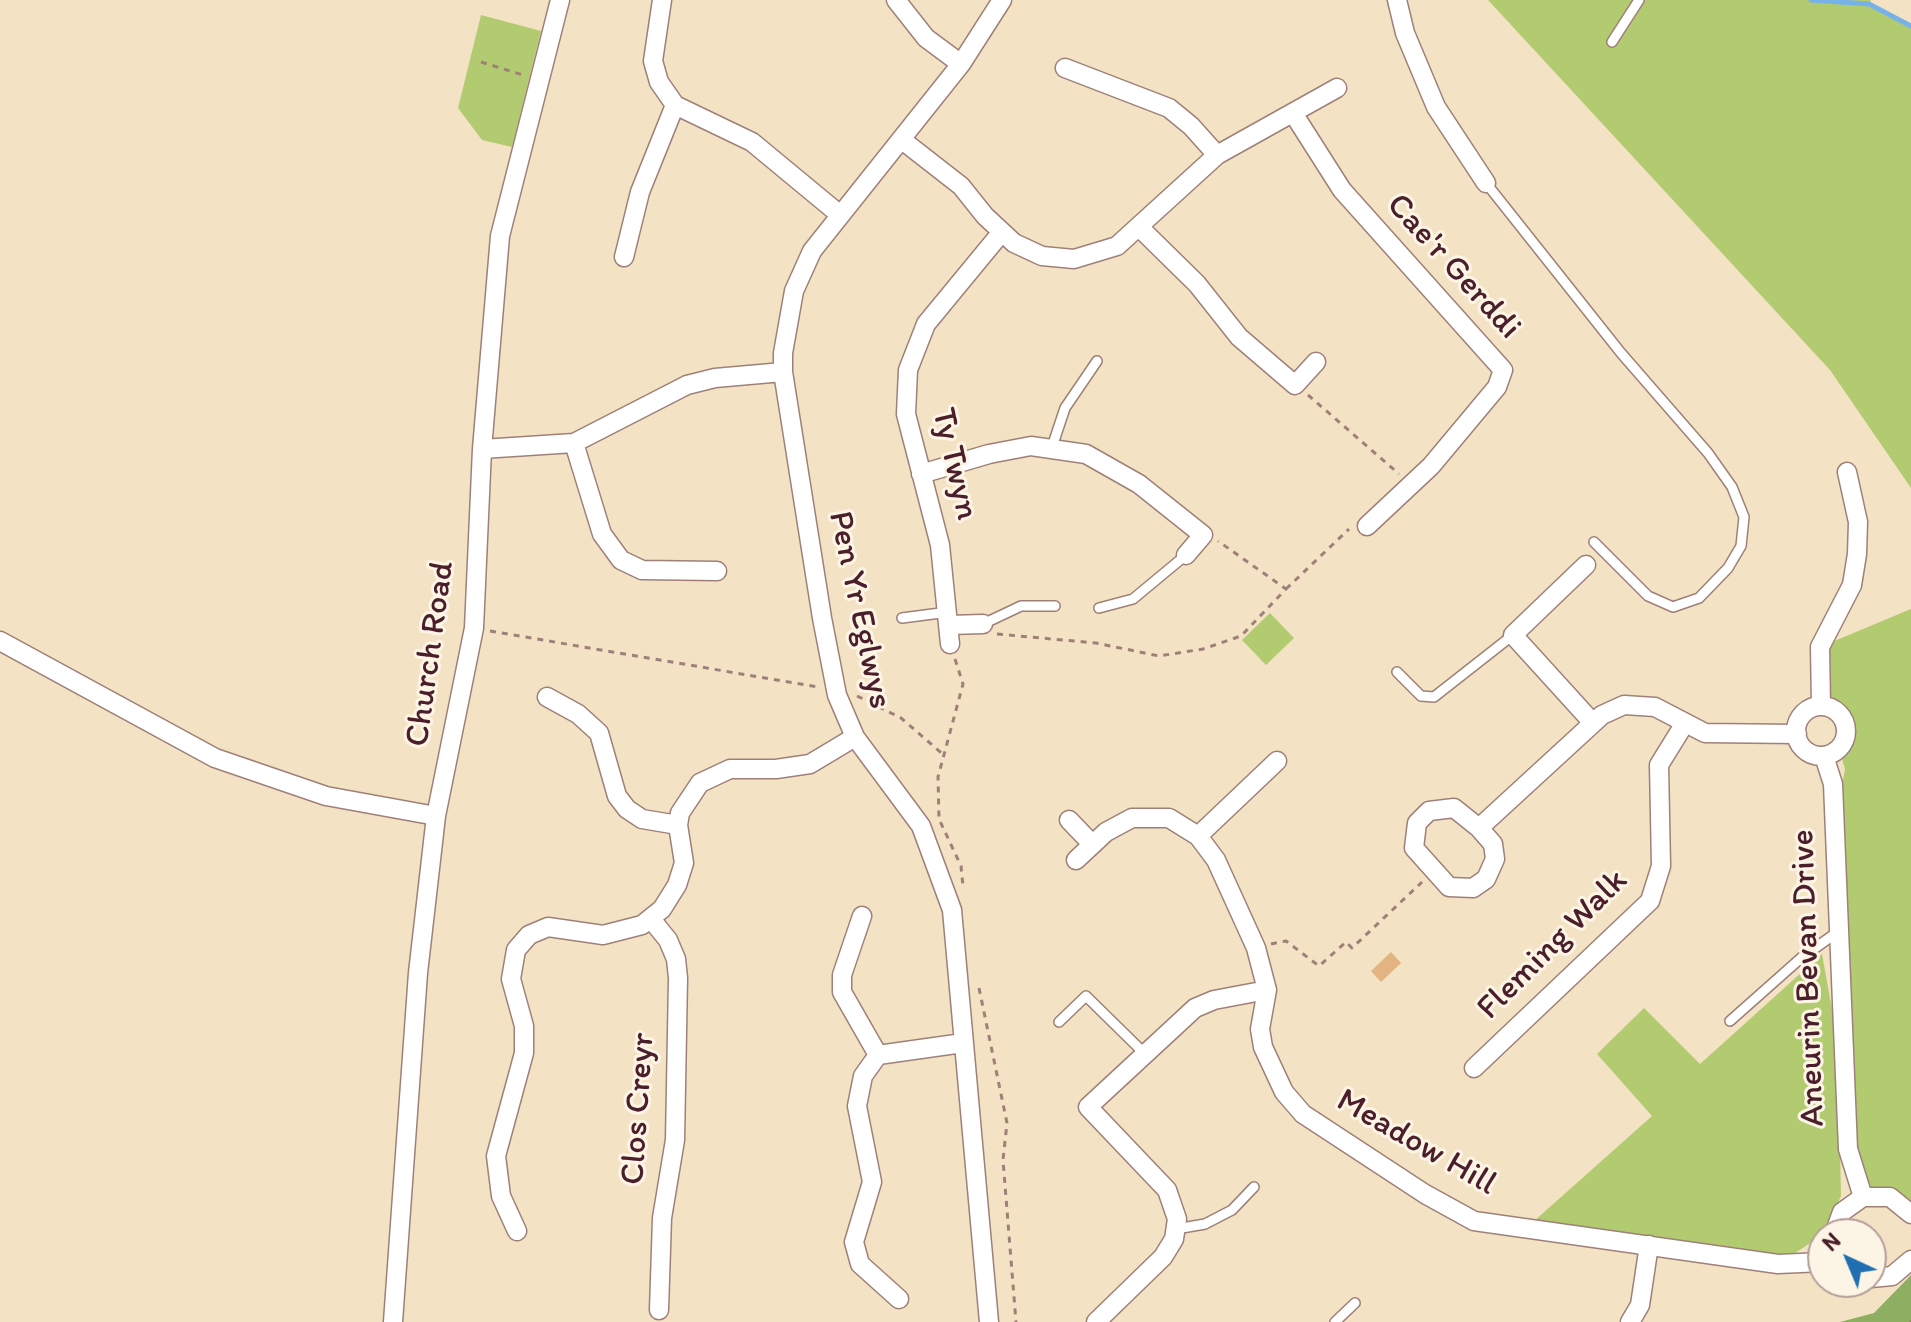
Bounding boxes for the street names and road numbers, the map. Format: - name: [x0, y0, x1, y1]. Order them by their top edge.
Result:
- street label: Cae'r Gerddi: [1377, 186, 1529, 348]
- street label: Ty Twyn: [921, 404, 987, 524]
- street label: Pen Yr Eglwys: [818, 508, 900, 712]
- street label: Church Road: [398, 559, 464, 749]
- street label: Aneurin Bevan Drive: [1783, 829, 1835, 1127]
- street label: Fleming Walk: [1469, 861, 1637, 1029]
- street label: Clos Creyr: [613, 1032, 665, 1186]
- street label: Meadow Hill: [1329, 1081, 1503, 1205]

